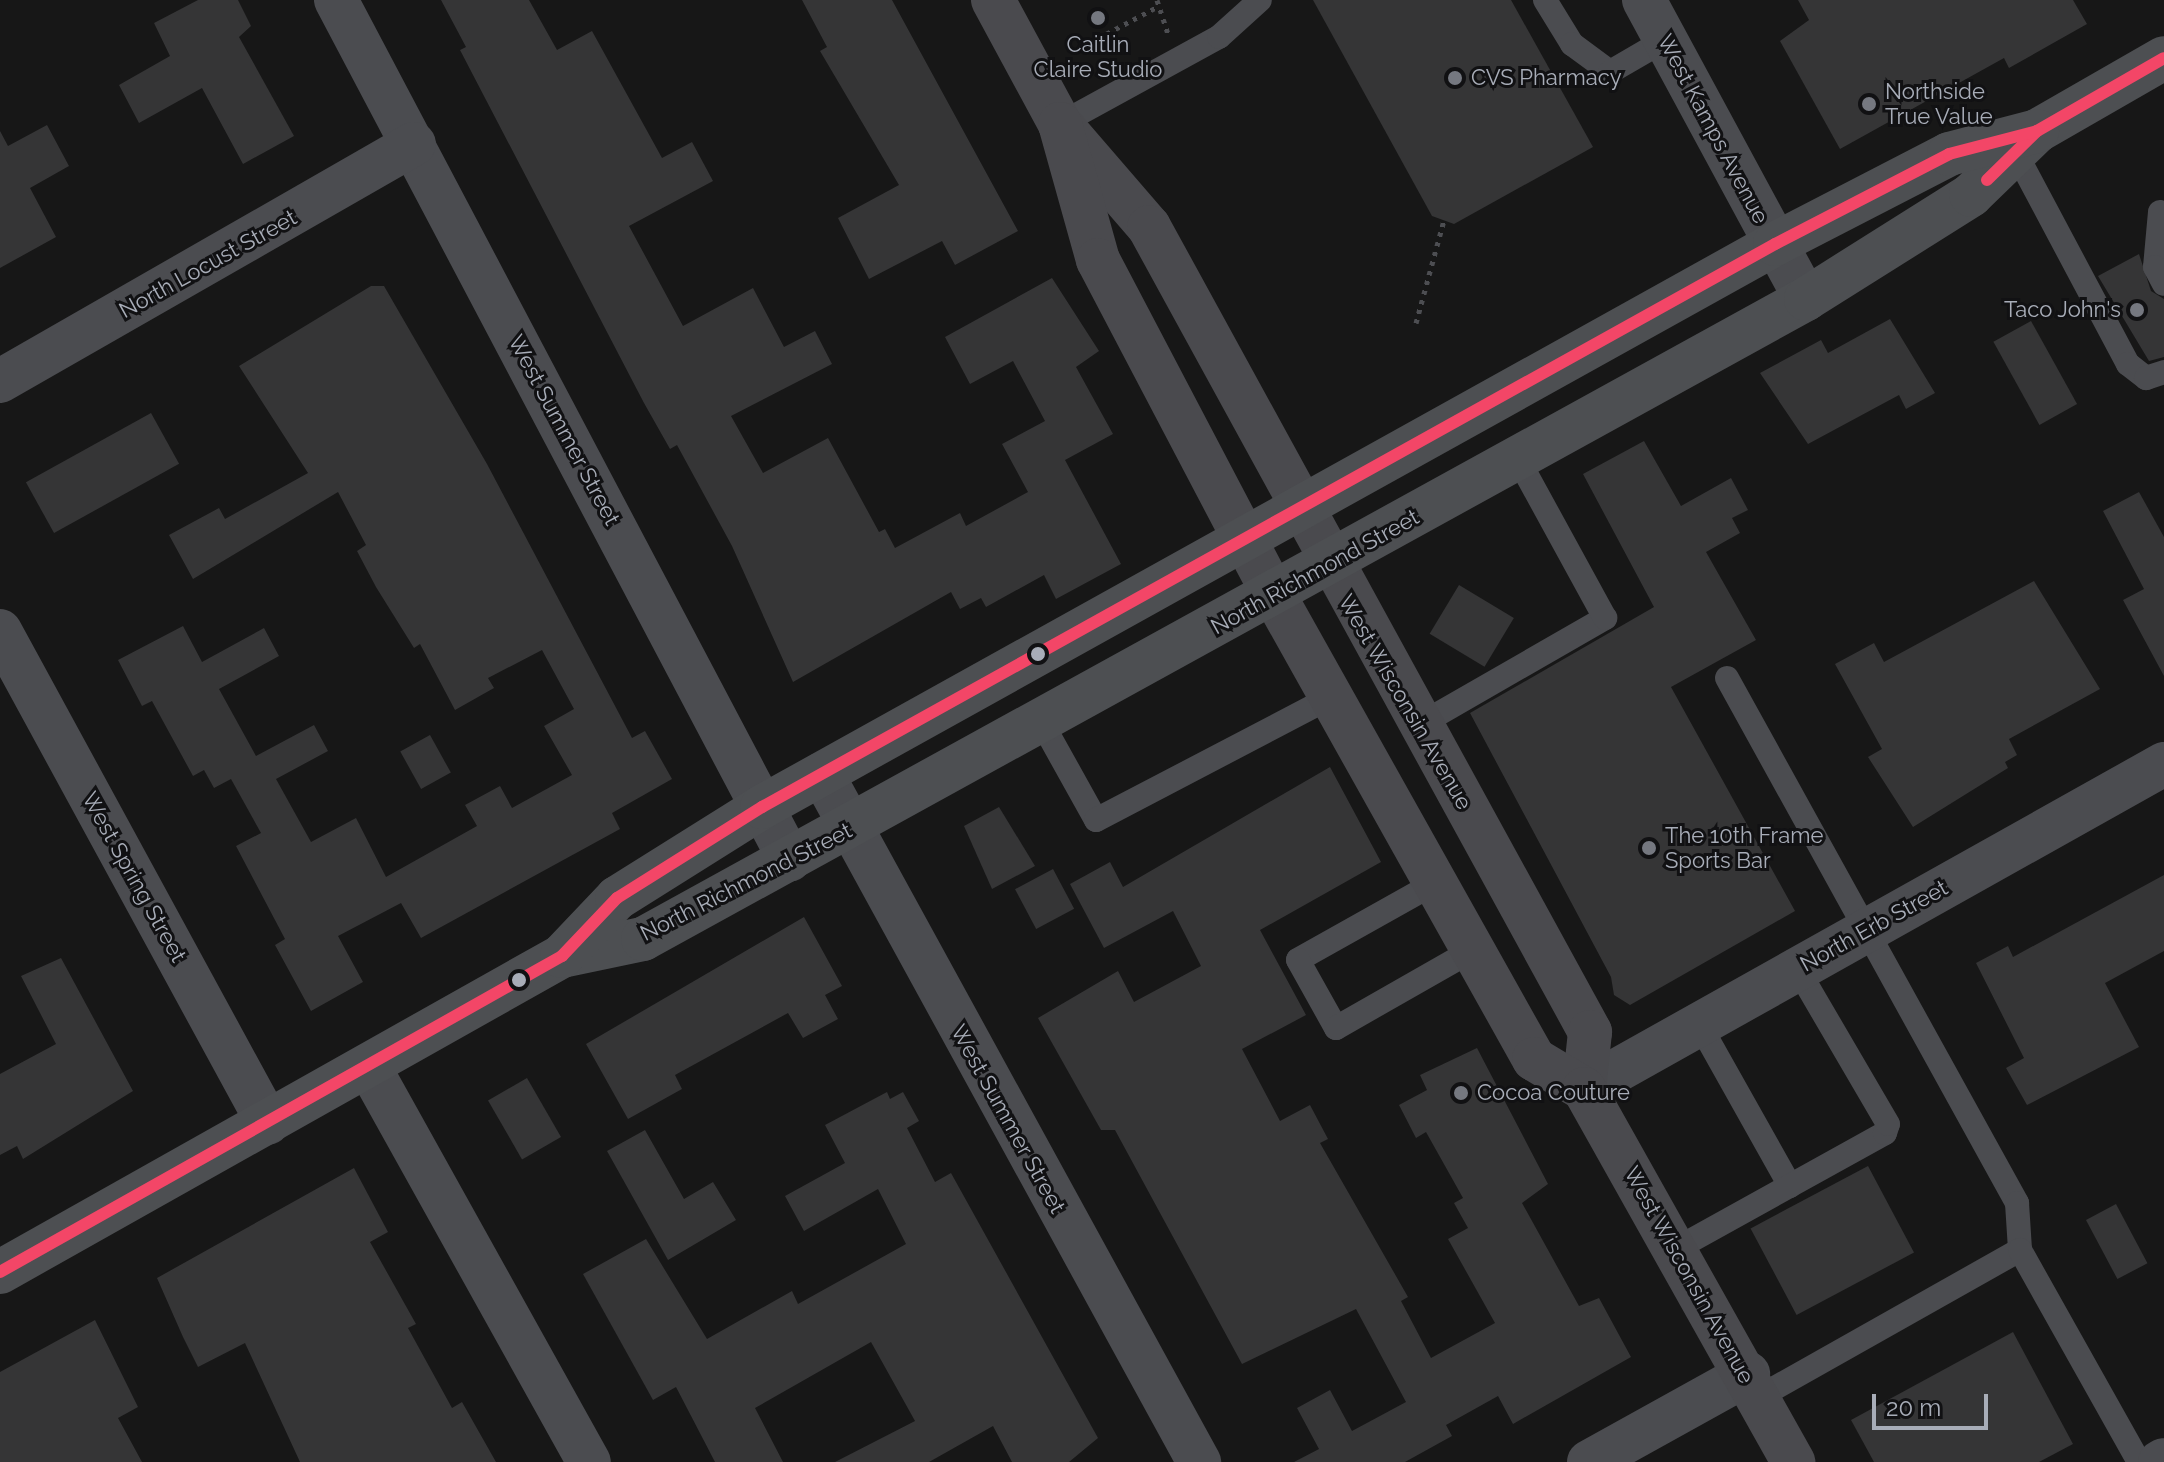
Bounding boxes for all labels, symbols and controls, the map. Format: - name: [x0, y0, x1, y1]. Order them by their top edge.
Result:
- marker: Caitlin Claire Studio: [1089, 9, 1107, 27]
- street label: West Kamps Avenue: [1652, 29, 1774, 229]
- place label: Caitlin Claire Studio: [1034, 31, 1162, 82]
- place label: CVS Pharmacy: [1471, 65, 1622, 91]
- marker: CVS Pharmacy: [1446, 69, 1464, 87]
- place label: Northside True Value: [1885, 78, 1994, 130]
- marker: Northside True Value: [1860, 95, 1878, 113]
- street label: North Locust Street: [115, 204, 301, 324]
- place label: Taco John's: [2004, 297, 2121, 323]
- marker: Taco John's: [2128, 301, 2146, 319]
- street label: West Summer Street: [503, 330, 625, 530]
- street label: North Richmond Street: [1206, 504, 1424, 640]
- street label: West Wisconsin Avenue: [1332, 589, 1478, 815]
- unlabelled marker: [1030, 646, 1046, 662]
- street label: West Spring Street: [76, 787, 192, 967]
- street label: North Richmond Street: [636, 817, 856, 947]
- place label: The 10th Frame Sports Bar: [1665, 822, 1823, 874]
- marker: The 10th Frame Sports Bar: [1640, 839, 1658, 857]
- street label: North Erb Street: [1796, 875, 1952, 977]
- unlabelled marker: [511, 972, 527, 988]
- street label: West Summer Street: [945, 1020, 1071, 1218]
- place label: Cocoa Couture: [1477, 1080, 1630, 1106]
- marker: Cocoa Couture: [1452, 1084, 1470, 1102]
- street label: West Wisconsin Avenue: [1618, 1161, 1760, 1389]
- scale bar: [1876, 1378, 1992, 1428]
- text: 20 m: [1886, 1393, 1941, 1422]

